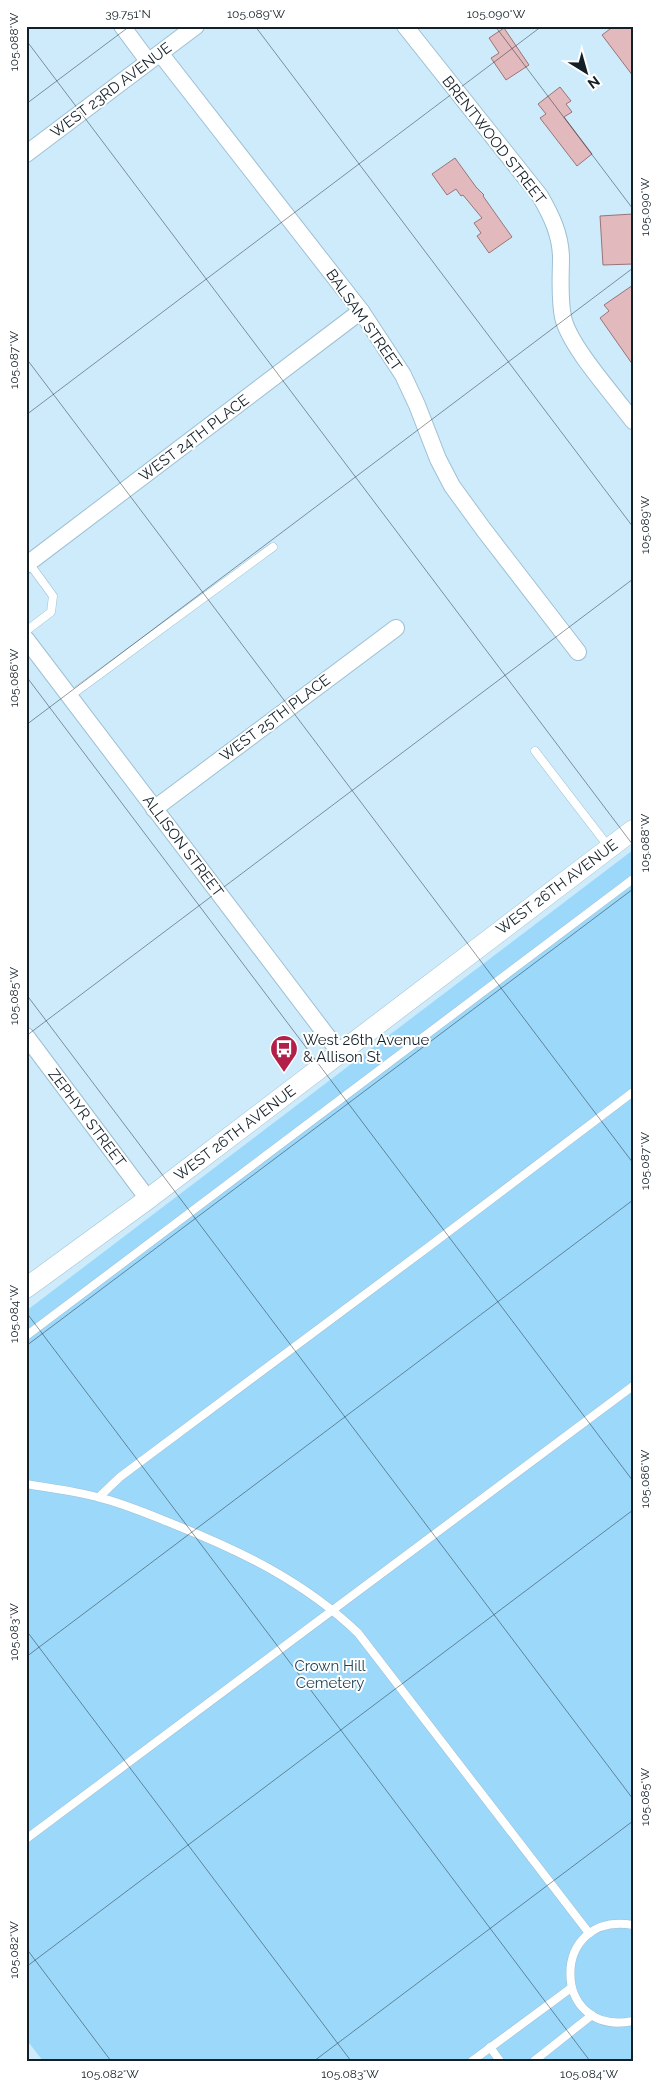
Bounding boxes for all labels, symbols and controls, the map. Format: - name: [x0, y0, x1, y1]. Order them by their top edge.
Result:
- text: 39.751°N: [105, 7, 151, 21]
- text: 105.089°W: [227, 7, 285, 21]
- text: 105.090°W: [467, 7, 526, 21]
- text: 105.088°W: [7, 12, 21, 71]
- street label: WEST 23RD AVENUE: [47, 39, 175, 141]
- north arrow: [562, 48, 612, 98]
- street label: BRENTWOOD STREET: [438, 72, 550, 208]
- text: N: [585, 73, 603, 92]
- text: 105.090°W: [638, 177, 652, 236]
- street label: BALSAM STREET: [322, 266, 406, 374]
- text: 105.087°W: [7, 331, 21, 389]
- street label: WEST 24TH PLACE: [135, 391, 253, 485]
- text: 105.089°W: [638, 496, 652, 554]
- text: 105.086°W: [7, 648, 21, 707]
- street label: WEST 25TH PLACE: [216, 671, 334, 765]
- street label: ALLISON STREET: [139, 792, 227, 900]
- text: 105.088°W: [638, 813, 652, 872]
- street label: WEST 26TH AVENUE: [493, 835, 621, 939]
- text: 105.085°W: [7, 967, 21, 1025]
- place label: West 26th Avenue & Allison St: [303, 1031, 429, 1066]
- bus stop icon: West 26th Avenue & Allison St: [269, 1034, 299, 1073]
- street label: ZEPHYR STREET: [44, 1066, 130, 1170]
- street label: WEST 26TH AVENUE: [171, 1081, 299, 1185]
- text: 105.087°W: [638, 1132, 652, 1190]
- text: 105.084°W: [7, 1285, 21, 1343]
- text: 105.086°W: [638, 1449, 652, 1508]
- text: 105.083°W: [7, 1603, 21, 1661]
- park label: Crown Hill Cemetery: [294, 1657, 367, 1692]
- text: 105.085°W: [638, 1768, 652, 1826]
- text: 105.082°W: [7, 1921, 21, 1979]
- text: 105.082°W: [81, 2067, 139, 2081]
- text: 105.083°W: [321, 2067, 379, 2081]
- text: 105.084°W: [560, 2067, 618, 2081]

